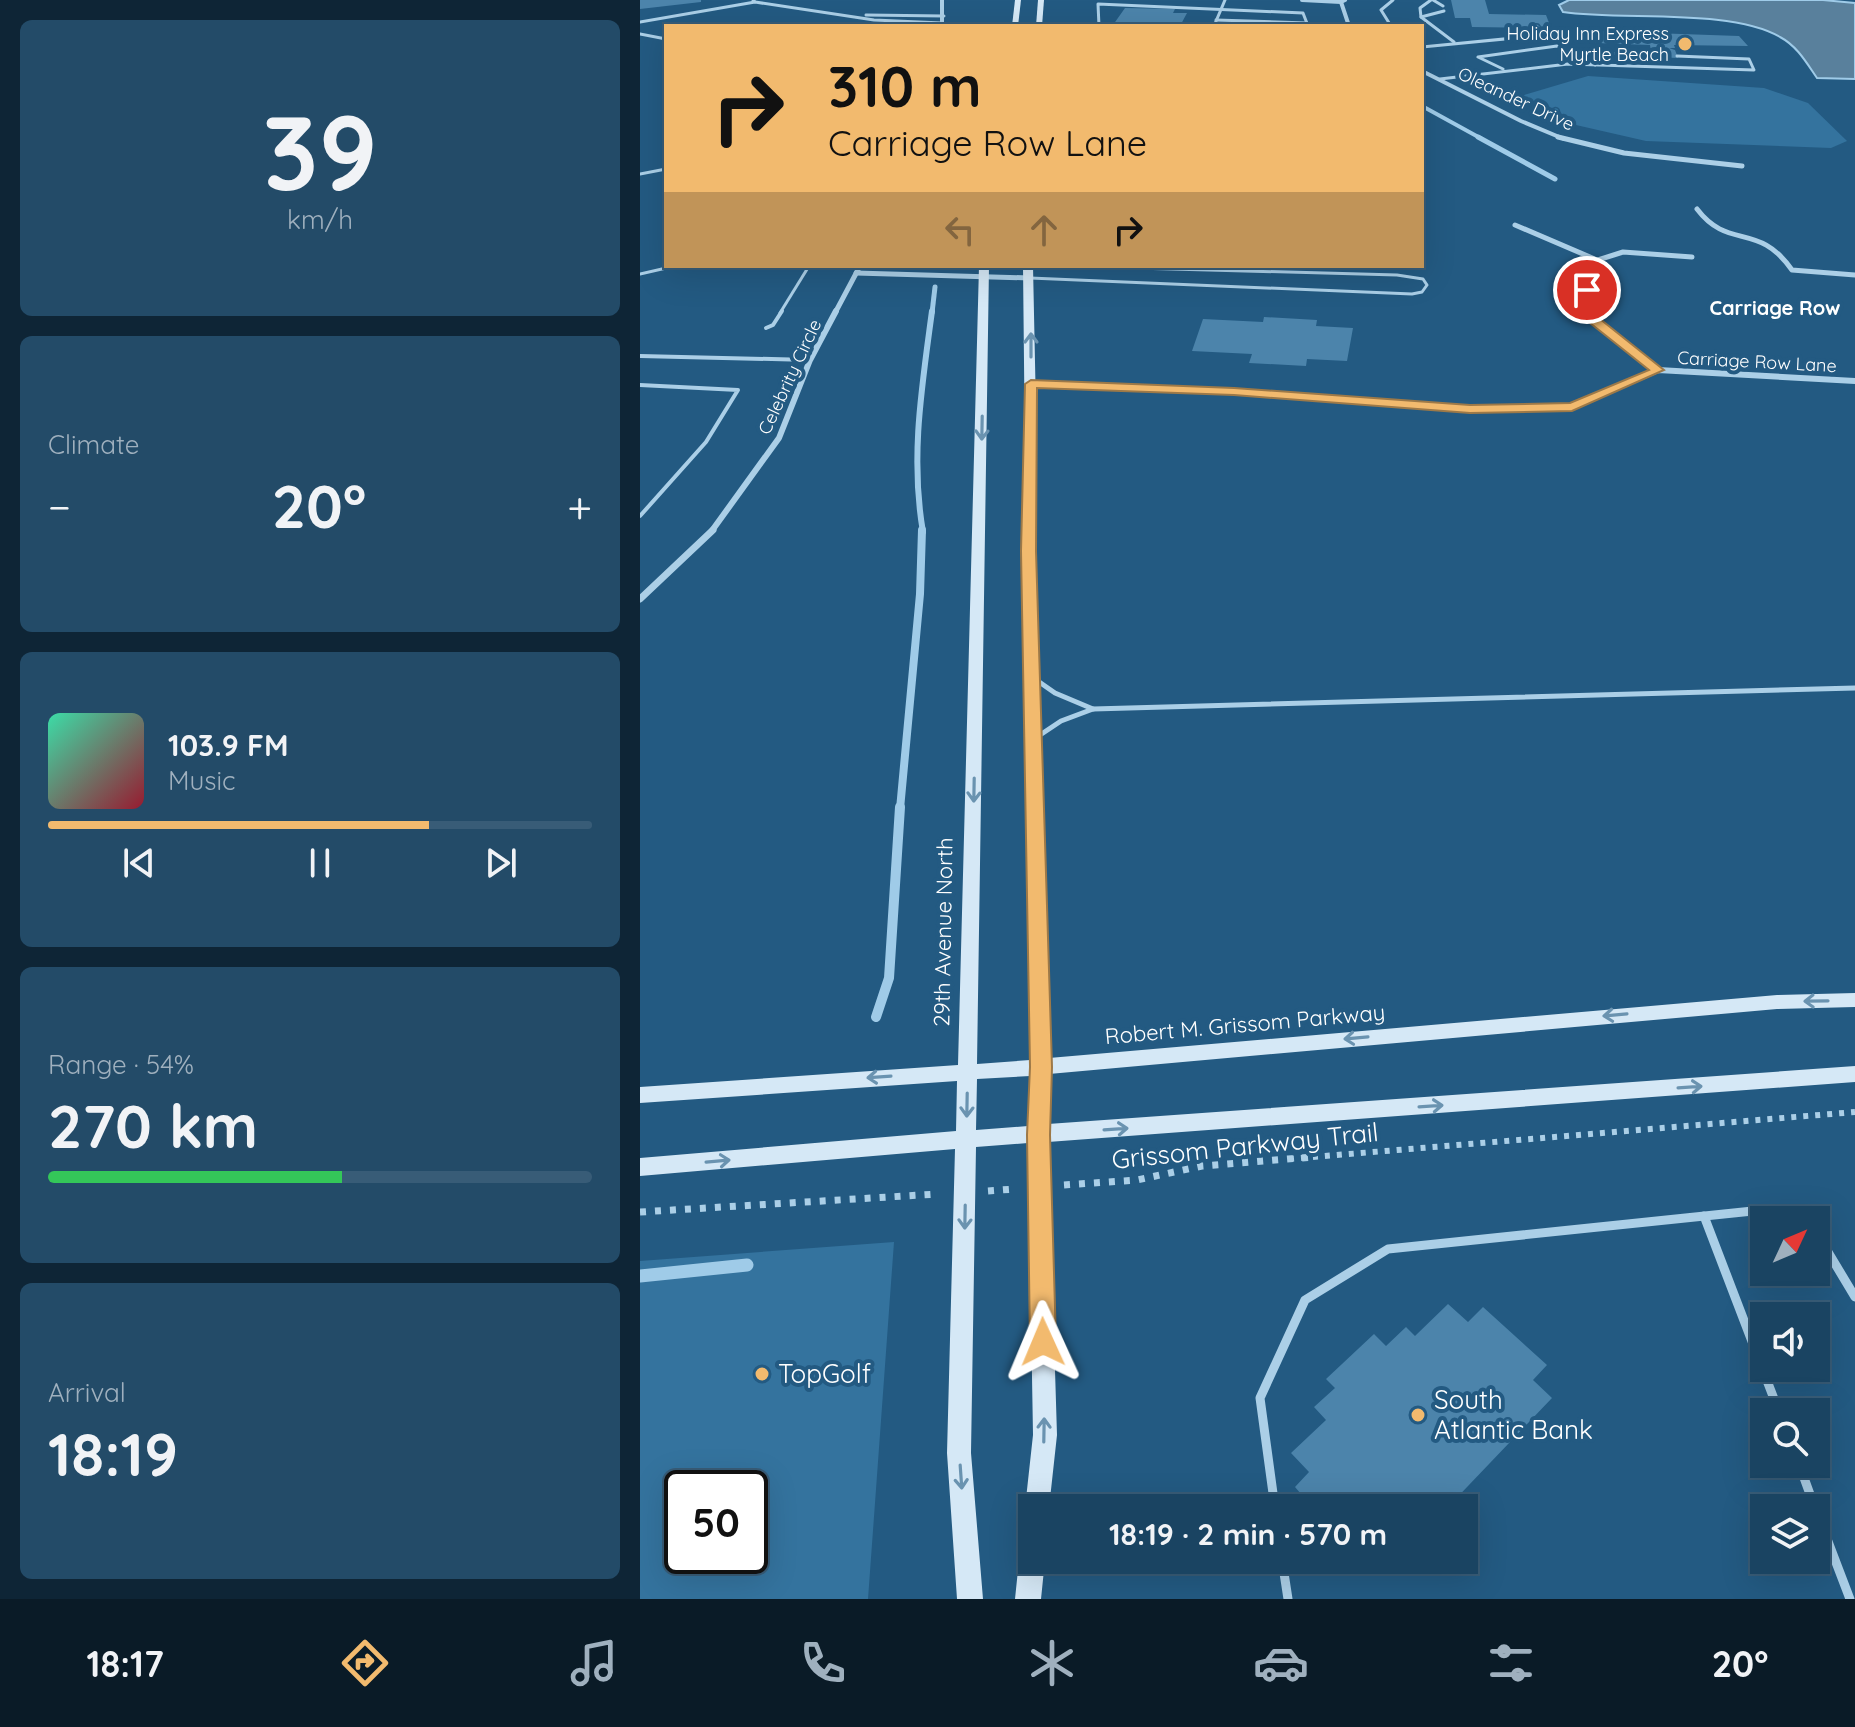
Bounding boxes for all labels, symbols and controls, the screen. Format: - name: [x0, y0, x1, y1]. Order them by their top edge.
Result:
- place label: Holiday Inn Express Myrtle Beach: [1507, 22, 1669, 66]
- marker: Holiday Inn Express Myrtle Beach: [1676, 35, 1694, 53]
- text: 310 m: [828, 51, 982, 121]
- icon: right: [696, 56, 800, 160]
- street label: Oleander Drive: [1454, 62, 1578, 136]
- text: 39: [263, 86, 377, 216]
- text: Carriage Row Lane: [828, 120, 1147, 165]
- text: km/h: [287, 203, 353, 236]
- icon: left: [938, 208, 982, 252]
- icon: ahead: [1022, 208, 1066, 252]
- icon: right: [1106, 208, 1150, 252]
- pin: [1553, 256, 1621, 324]
- icon: arrive: [1565, 268, 1609, 312]
- district label: Carriage Row: [1710, 295, 1840, 320]
- street label: Celebrity Circle: [753, 315, 826, 438]
- one-way arrow: [1023, 332, 1039, 359]
- street label: Carriage Row Lane: [1677, 346, 1837, 377]
- one-way arrow: [975, 414, 990, 441]
- text: Climate: [48, 428, 139, 461]
- text: 20°: [272, 468, 366, 543]
- text: −: [48, 479, 71, 534]
- text: +: [567, 479, 592, 534]
- text: 103.9 FM: [168, 726, 289, 764]
- text: Music: [168, 764, 236, 797]
- one-way arrow: [967, 776, 982, 803]
- street label: 29th Avenue North: [927, 837, 959, 1027]
- icon: previous: [117, 841, 161, 885]
- icon: pause: [298, 841, 342, 885]
- icon: next: [479, 841, 523, 885]
- one-way arrow: [1803, 993, 1830, 1009]
- street label: Robert M. Grissom Parkway: [1104, 998, 1386, 1050]
- one-way arrow: [1602, 1008, 1629, 1023]
- one-way arrow: [1343, 1030, 1370, 1045]
- text: Range · 54%: [48, 1048, 194, 1081]
- one-way arrow: [866, 1070, 893, 1085]
- one-way arrow: [1676, 1079, 1703, 1094]
- text: 270 km: [48, 1088, 258, 1163]
- one-way arrow: [959, 1091, 975, 1118]
- one-way arrow: [1417, 1098, 1444, 1113]
- street label: Grissom Parkway Trail: [1110, 1115, 1380, 1176]
- one-way arrow: [1102, 1121, 1129, 1136]
- one-way arrow: [704, 1153, 731, 1168]
- one-way arrow: [957, 1203, 973, 1230]
- north arrow: [1750, 1206, 1830, 1286]
- map controls: [1750, 1206, 1830, 1574]
- position arrow: [1001, 1300, 1085, 1384]
- button: sound: [1750, 1302, 1830, 1382]
- place label: TopGolf: [778, 1357, 871, 1390]
- marker: TopGolf: [753, 1365, 771, 1383]
- text: Arrival: [48, 1376, 126, 1409]
- place label: South Atlantic Bank: [1434, 1383, 1593, 1446]
- button: search: [1750, 1398, 1830, 1478]
- marker: South Atlantic Bank: [1409, 1406, 1427, 1424]
- text: 18:19: [48, 1416, 178, 1491]
- one-way arrow: [1036, 1417, 1052, 1444]
- one-way arrow: [954, 1463, 969, 1490]
- speed limit sign: 50: [664, 1470, 768, 1574]
- button: layers: [1750, 1494, 1830, 1574]
- text: 18:19 · 2 min · 570 m: [1109, 1515, 1387, 1553]
- icon: directions: [337, 1635, 393, 1691]
- icon: music: [566, 1635, 622, 1691]
- icon: phone: [795, 1635, 851, 1691]
- icon: climate: [1024, 1635, 1080, 1691]
- icon: car: [1253, 1635, 1309, 1691]
- icon: filters: [1483, 1635, 1539, 1691]
- text: 18:17: [87, 1641, 164, 1686]
- text: 20°: [1712, 1641, 1768, 1686]

